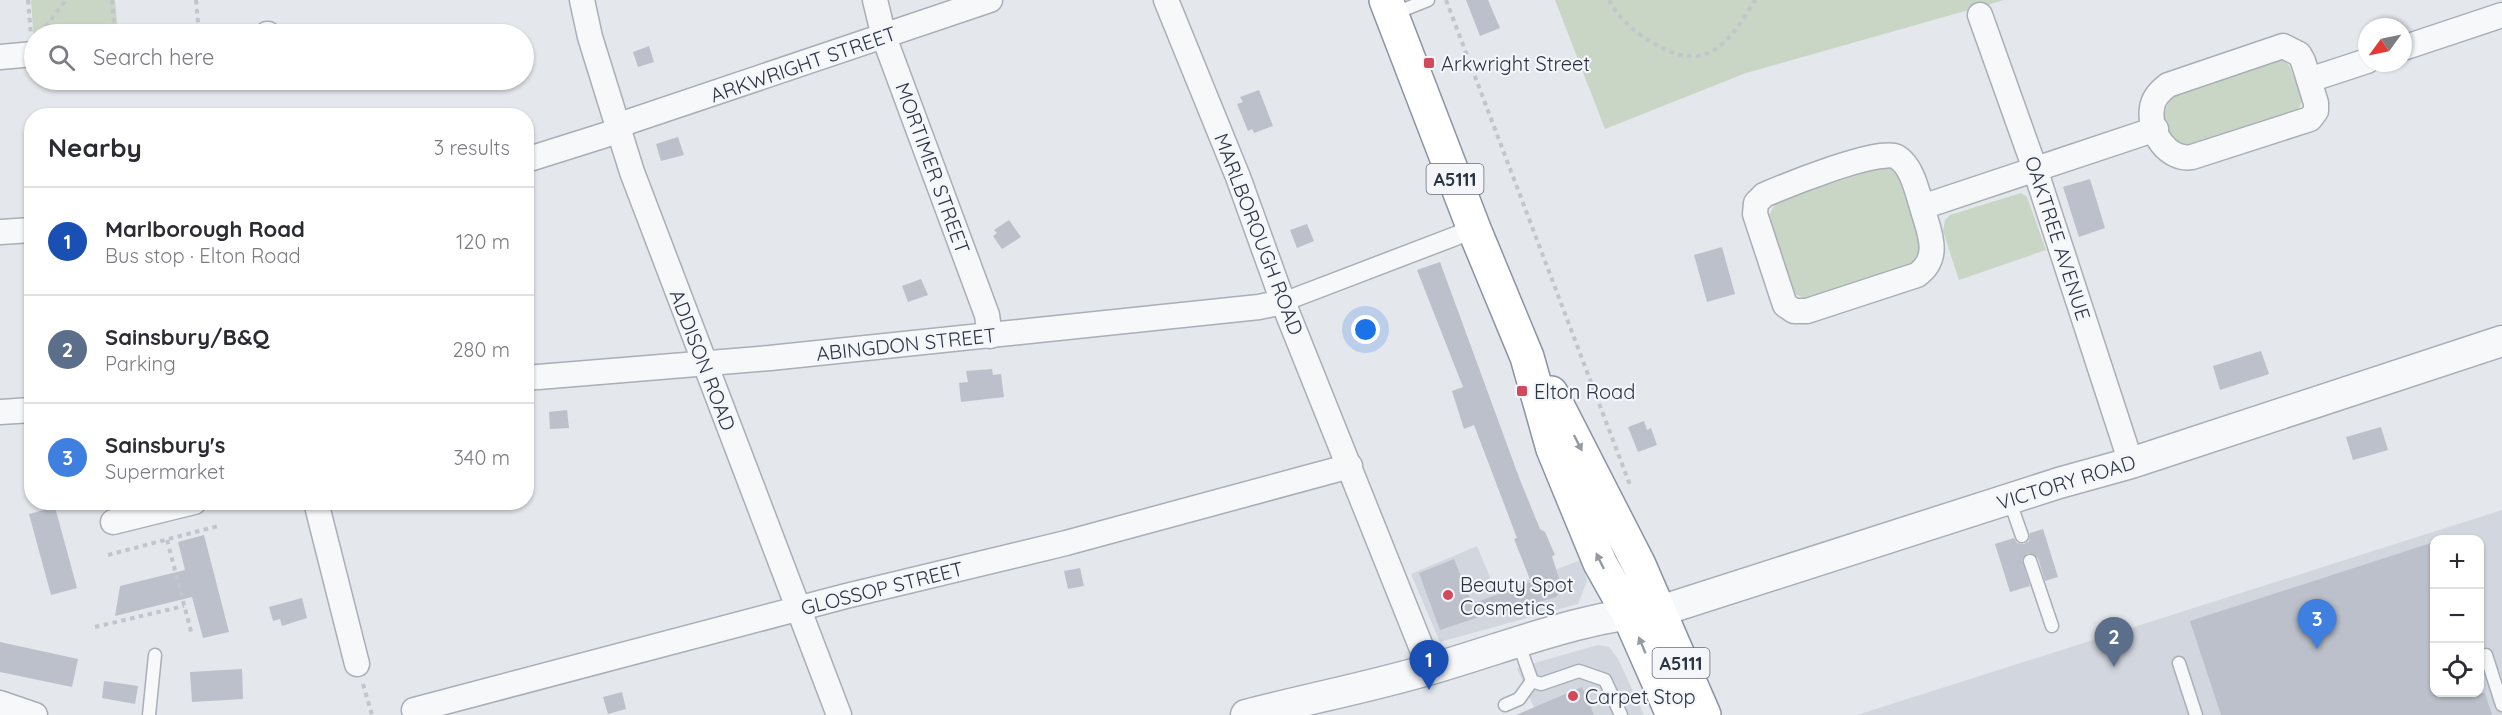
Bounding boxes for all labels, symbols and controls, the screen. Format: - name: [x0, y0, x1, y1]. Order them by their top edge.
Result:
- north arrow: [2358, 18, 2412, 72]
- street label: ARKWRIGHT STREET: [707, 20, 899, 108]
- search box: [24, 24, 534, 90]
- icon: search: [45, 41, 78, 74]
- text: Search here: [93, 43, 214, 71]
- place label: Arkwright Street: [1441, 51, 1590, 76]
- marker: Arkwright Street: [1422, 56, 1436, 70]
- street label: MORTIMER STREET: [890, 79, 976, 257]
- street label: MARLBOROUGH ROAD: [1209, 130, 1309, 338]
- text: Nearby: [48, 131, 142, 164]
- text: 3 results: [434, 135, 510, 160]
- street label: OAKTREE AVENUE: [2020, 153, 2096, 323]
- road number: A5111: [1426, 164, 1484, 194]
- text: Marlborough Road: [105, 215, 305, 243]
- text: 1: [64, 229, 71, 254]
- text: 120 m: [456, 229, 510, 254]
- text: Bus stop · Elton Road: [105, 243, 301, 268]
- street label: ADDISON ROAD: [665, 286, 741, 434]
- your location: [1351, 315, 1380, 344]
- street label: ABINGDON STREET: [815, 322, 997, 366]
- text: Sainsbury/B&Q: [105, 323, 269, 351]
- text: 2: [62, 337, 73, 362]
- text: 280 m: [453, 337, 510, 362]
- text: Parking: [105, 351, 176, 376]
- place label: Elton Road: [1534, 379, 1635, 404]
- marker: Elton Road: [1515, 384, 1529, 398]
- text: Sainsbury's: [105, 431, 225, 459]
- one-way arrow: [1574, 435, 1583, 452]
- text: 3: [62, 445, 73, 470]
- text: 340 m: [453, 445, 510, 470]
- street label: VICTORY ROAD: [1994, 449, 2138, 515]
- text: Supermarket: [105, 459, 225, 484]
- map controls: [2430, 535, 2484, 697]
- button: +: [2430, 535, 2484, 589]
- one-way arrow: [1596, 553, 1605, 570]
- street label: GLOSSOP STREET: [798, 556, 966, 620]
- place label: Beauty Spot Cosmetics: [1460, 572, 1574, 620]
- marker: Beauty Spot Cosmetics: [1441, 588, 1455, 602]
- button: −: [2430, 589, 2484, 643]
- pin: 3: [2298, 600, 2336, 649]
- pin: 2: [2094, 618, 2134, 667]
- one-way arrow: [1637, 635, 1647, 653]
- pin: 1: [1410, 640, 1448, 690]
- button: locate: [2430, 643, 2484, 697]
- road number: A5111: [1652, 648, 1710, 678]
- place label: Carpet Stop: [1585, 684, 1696, 709]
- marker: Carpet Stop: [1566, 689, 1580, 703]

